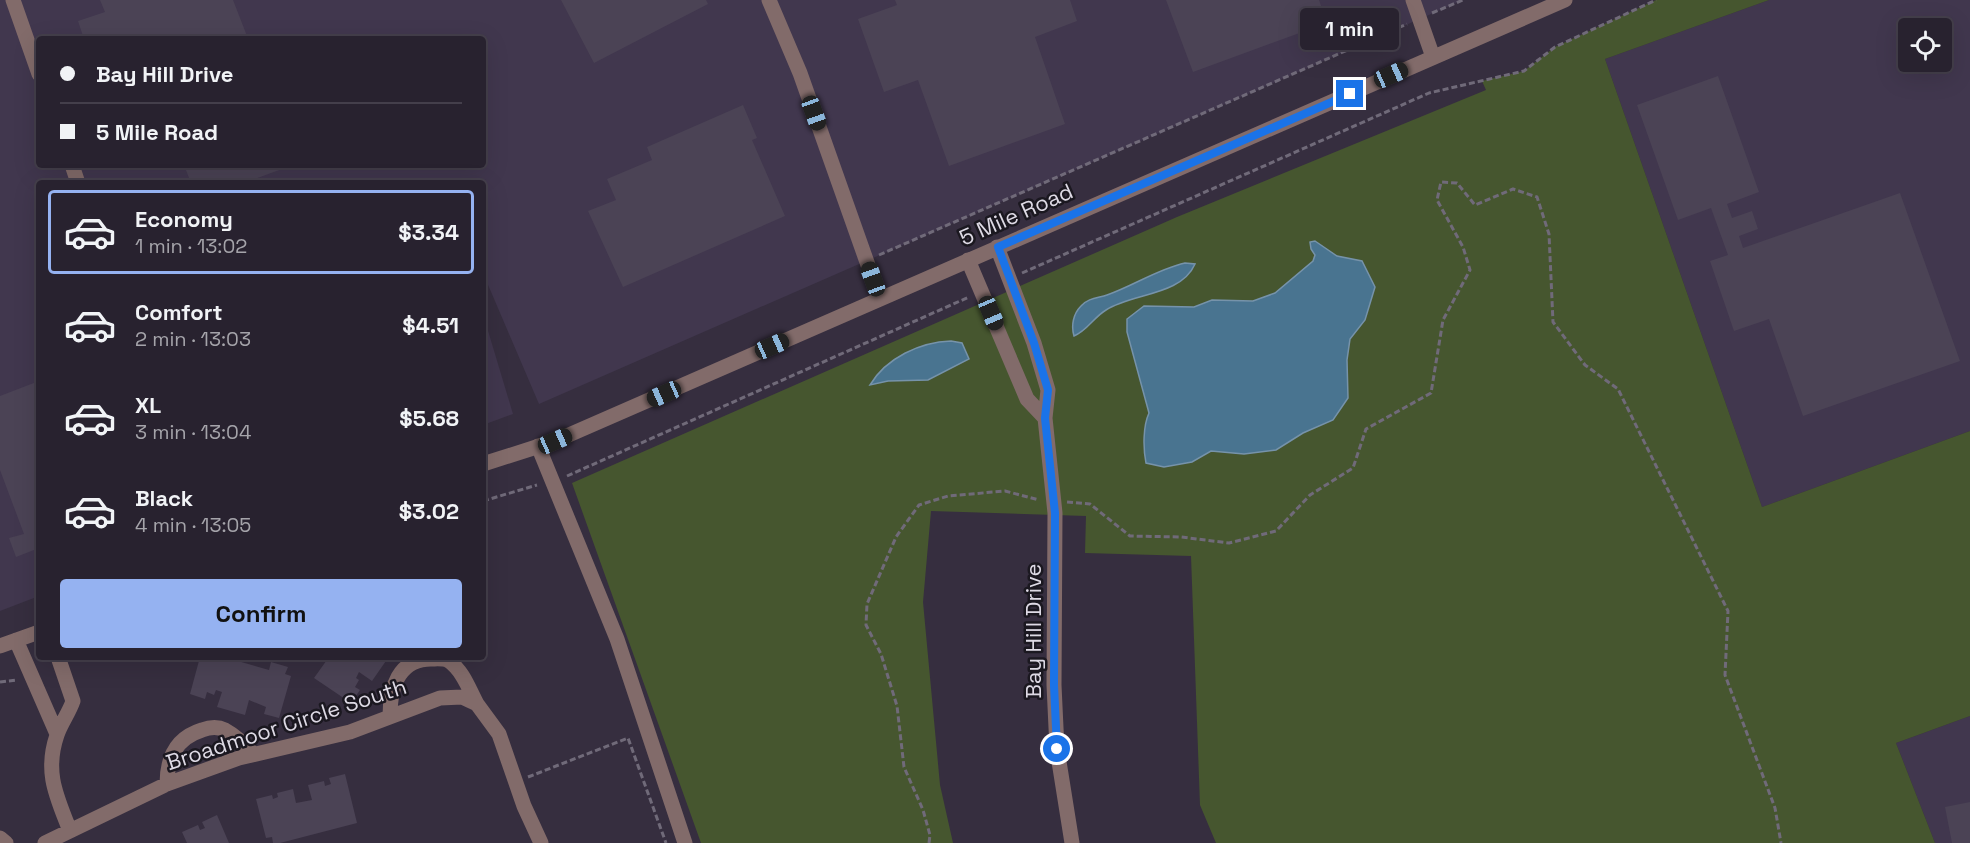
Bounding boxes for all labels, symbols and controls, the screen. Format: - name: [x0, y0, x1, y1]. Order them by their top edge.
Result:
- callout: 1 min: [1300, 7, 1400, 49]
- text: 1 min: [1325, 16, 1374, 42]
- map controls: [1898, 18, 1952, 72]
- button: locate: [1898, 18, 1952, 72]
- car: [1371, 59, 1411, 91]
- text: Bay Hill Drive: [96, 60, 233, 88]
- route end: [1336, 80, 1363, 107]
- car: [799, 93, 829, 133]
- text: 5 Mile Road: [96, 118, 218, 146]
- street label: 5 Mile Road: [955, 177, 1077, 251]
- icon: car: [63, 205, 117, 259]
- text: Economy: [135, 205, 233, 233]
- text: $3.34: [398, 218, 459, 246]
- text: 1 min · 13:02: [135, 233, 247, 259]
- car: [858, 259, 888, 299]
- car: [976, 293, 1006, 333]
- icon: car: [63, 298, 117, 352]
- text: Comfort: [135, 298, 223, 326]
- text: $4.51: [402, 311, 459, 339]
- text: 2 min · 13:03: [135, 326, 251, 352]
- car: [752, 330, 792, 362]
- car: [644, 378, 684, 410]
- icon: car: [63, 391, 117, 445]
- text: XL: [135, 391, 161, 419]
- text: $5.68: [399, 404, 459, 432]
- text: 3 min · 13:04: [135, 419, 251, 445]
- car: [535, 425, 575, 457]
- icon: car: [63, 484, 117, 538]
- text: Black: [135, 484, 193, 512]
- text: $3.02: [399, 497, 459, 525]
- text: 4 min · 13:05: [135, 512, 251, 538]
- street label: Bay Hill Drive: [1019, 564, 1047, 699]
- button: Confirm: [60, 579, 462, 648]
- street label: Broadmoor Circle South: [162, 672, 410, 776]
- route start: [1043, 735, 1070, 762]

